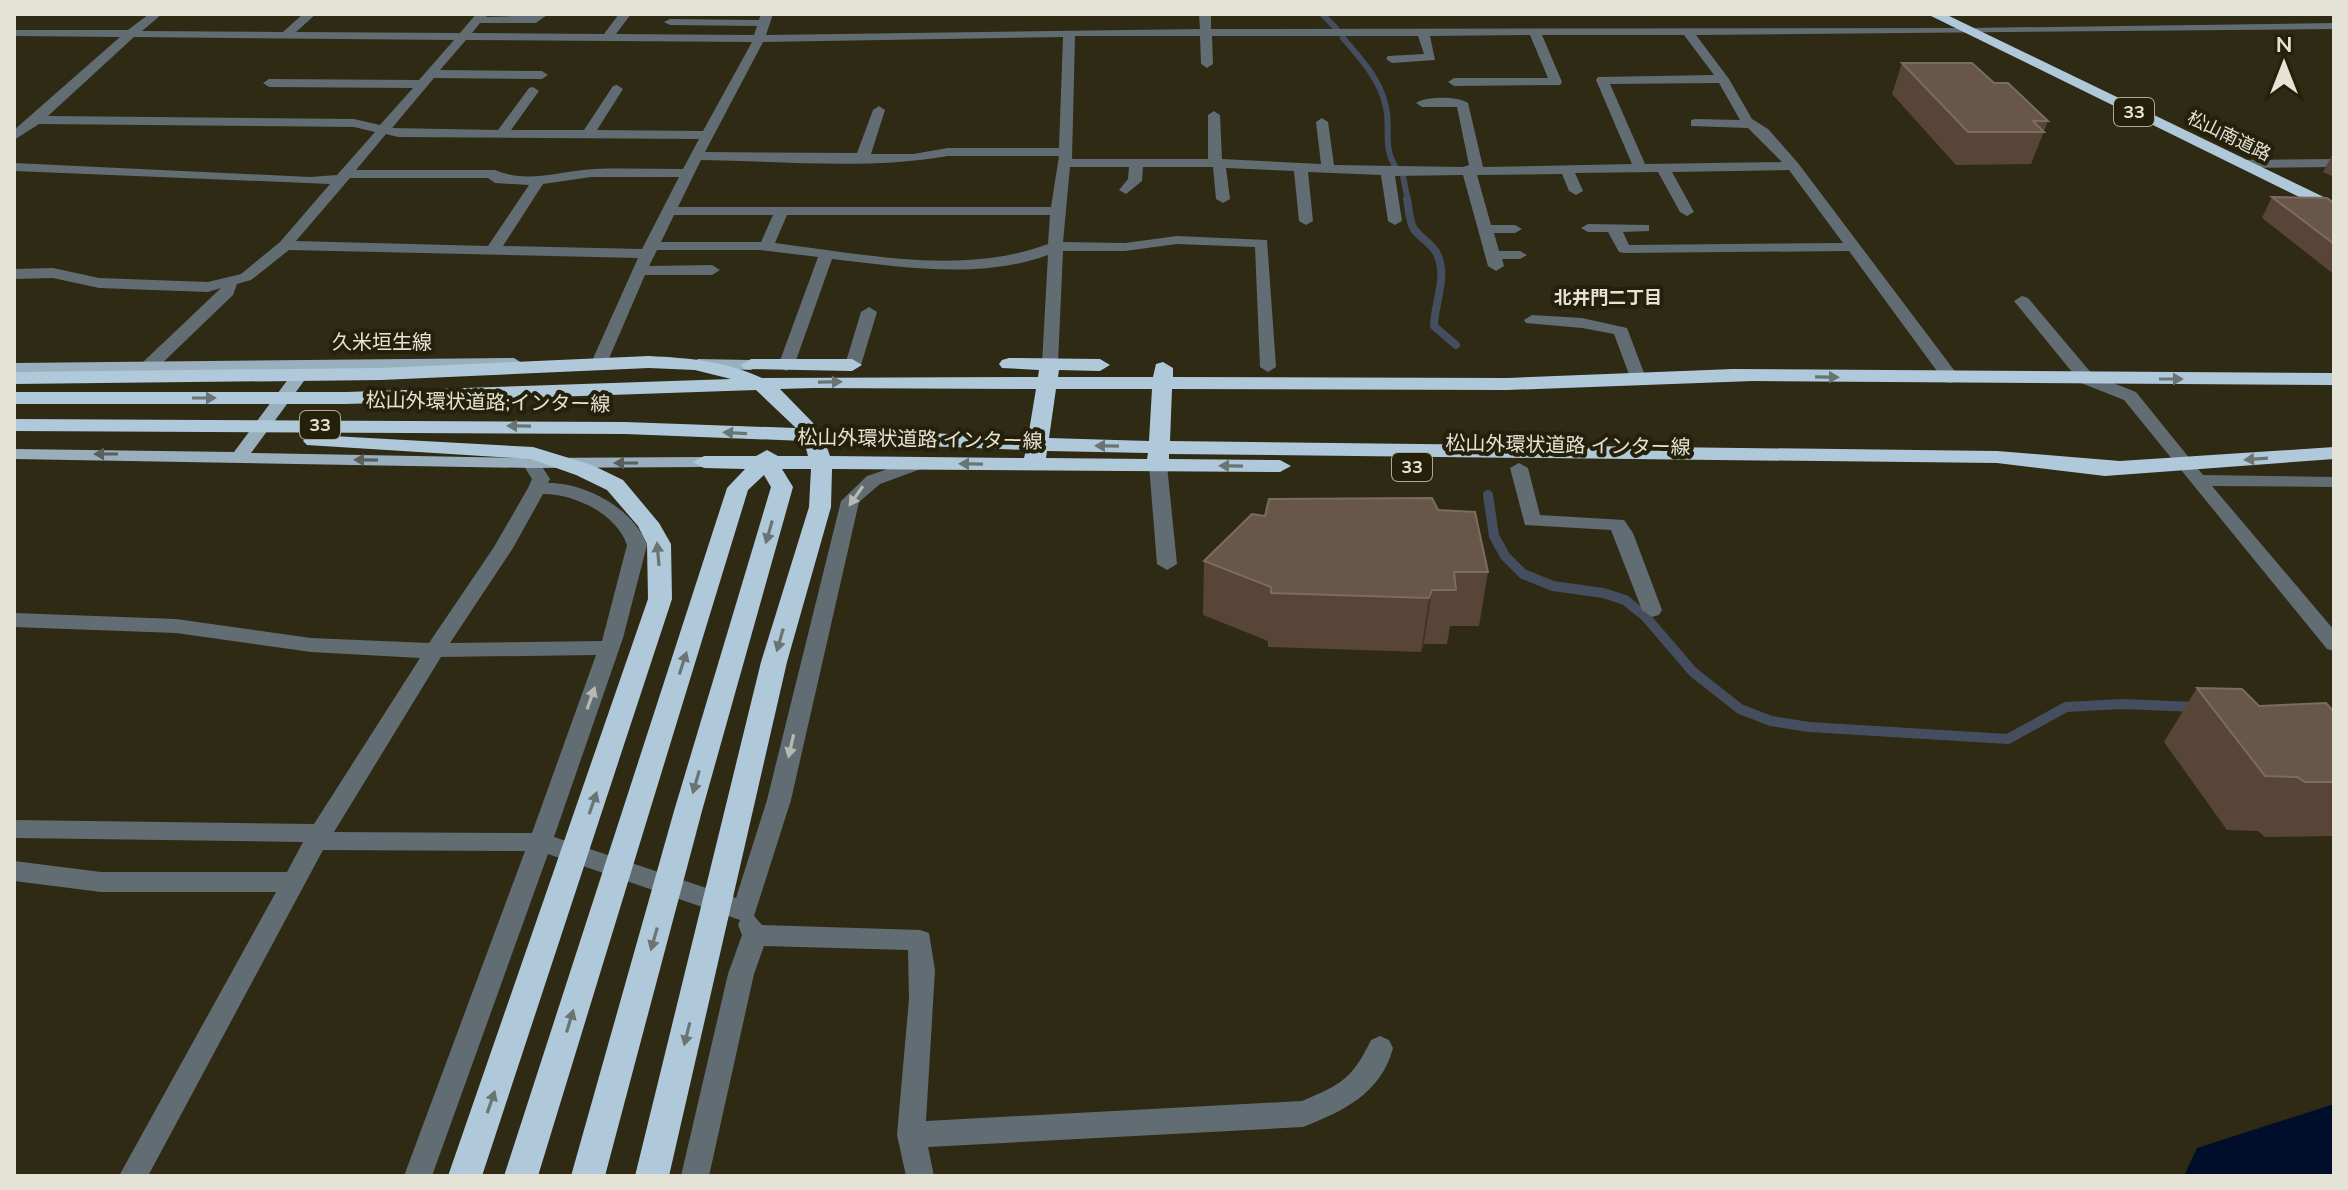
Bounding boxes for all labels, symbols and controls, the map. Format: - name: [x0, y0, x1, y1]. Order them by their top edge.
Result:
- north arrow: [2244, 24, 2324, 104]
- text: N: [2276, 30, 2292, 58]
- road number: 33: [2114, 98, 2154, 126]
- street label: 松山南道路: [2184, 105, 2275, 166]
- district label: 北井門二丁目: [1554, 286, 1662, 309]
- street label: 久米垣生線: [332, 329, 432, 354]
- one-way arrow: [1815, 370, 1840, 383]
- one-way arrow: [2159, 373, 2184, 385]
- one-way arrow: [818, 376, 843, 388]
- street label: 松山外環状道路;インター線: [366, 387, 610, 416]
- one-way arrow: [192, 392, 217, 404]
- road number: 33: [300, 411, 340, 439]
- one-way arrow: [506, 420, 531, 432]
- street label: 松山外環状道路 インター線: [797, 424, 1043, 453]
- one-way arrow: [722, 426, 747, 439]
- street label: 松山外環状道路 インター線: [1445, 430, 1691, 459]
- one-way arrow: [1094, 440, 1119, 452]
- one-way arrow: [93, 448, 118, 460]
- one-way arrow: [353, 453, 378, 466]
- road number: 33: [1392, 453, 1432, 481]
- one-way arrow: [2243, 453, 2268, 466]
- one-way arrow: [613, 457, 638, 469]
- one-way arrow: [958, 457, 983, 470]
- one-way arrow: [1218, 460, 1243, 472]
- one-way arrow: [849, 485, 864, 506]
- one-way arrow: [762, 521, 775, 545]
- one-way arrow: [651, 541, 664, 566]
- one-way arrow: [773, 629, 786, 653]
- one-way arrow: [677, 651, 689, 675]
- one-way arrow: [586, 686, 598, 710]
- one-way arrow: [784, 734, 797, 759]
- one-way arrow: [690, 770, 702, 795]
- one-way arrow: [587, 791, 599, 815]
- one-way arrow: [647, 928, 660, 952]
- one-way arrow: [564, 1009, 576, 1033]
- one-way arrow: [680, 1022, 692, 1047]
- one-way arrow: [485, 1090, 497, 1114]

